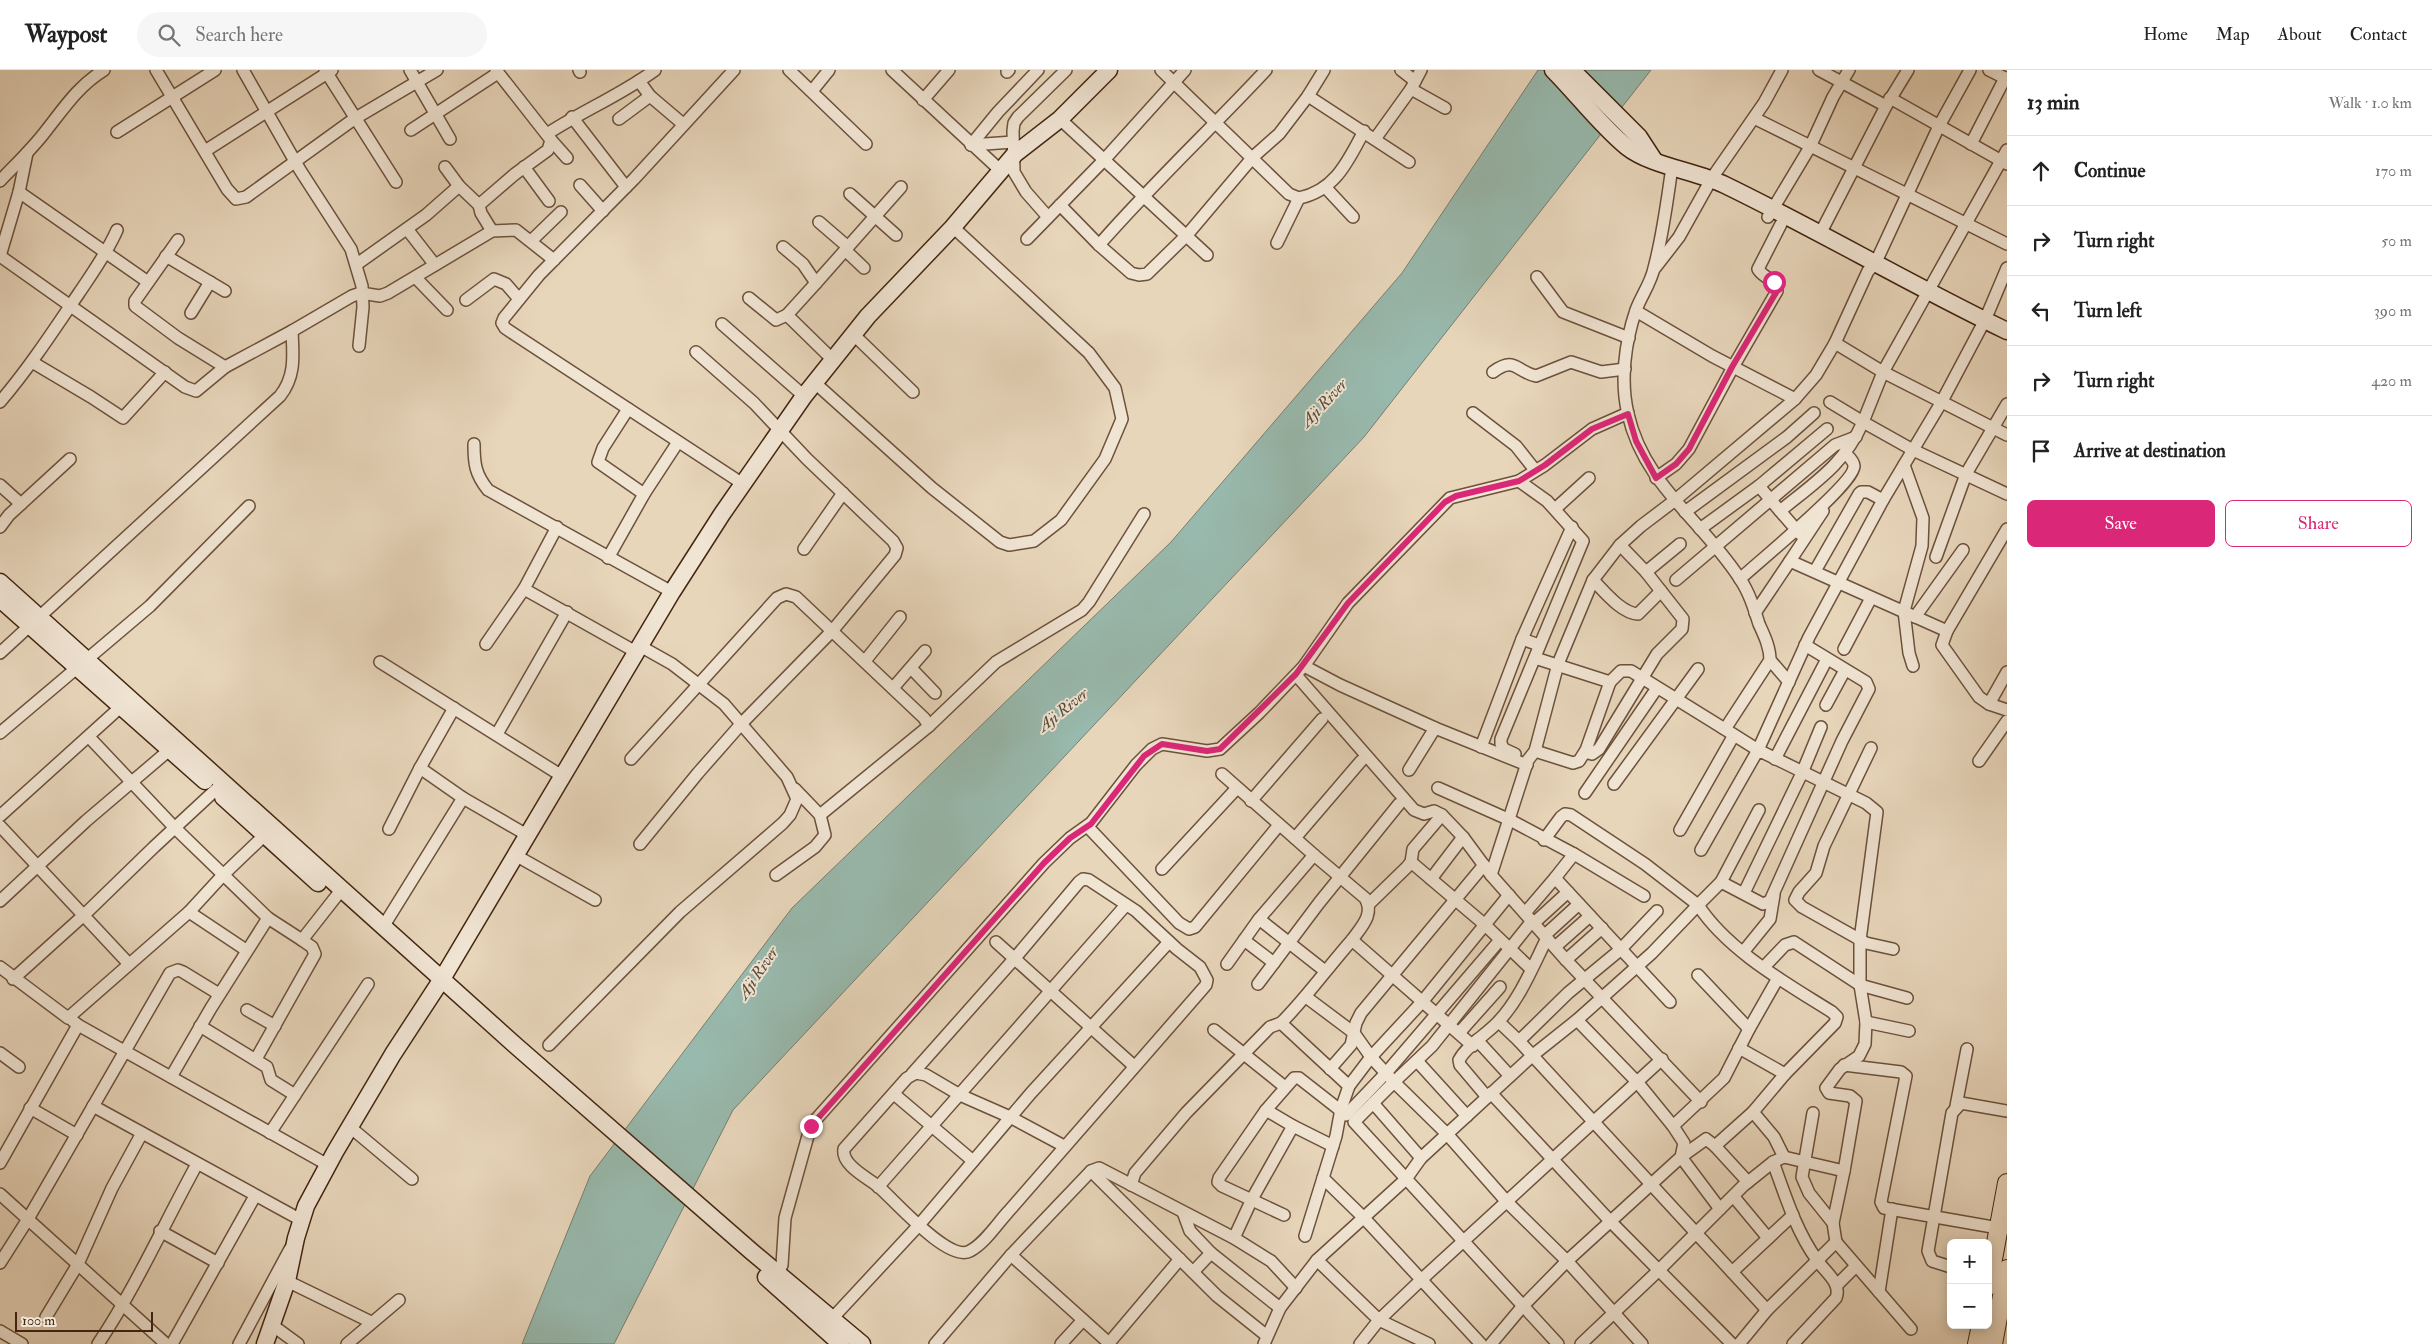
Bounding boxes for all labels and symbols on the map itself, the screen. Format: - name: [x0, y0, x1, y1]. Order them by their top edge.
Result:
- route start: [1763, 271, 1786, 294]
- water label: Aji River: [1295, 374, 1352, 433]
- water label: Aji River: [1032, 683, 1093, 738]
- water label: Aji River: [732, 942, 783, 1005]
- route end: [800, 1115, 823, 1138]
- scale bar: [15, 1309, 152, 1332]

